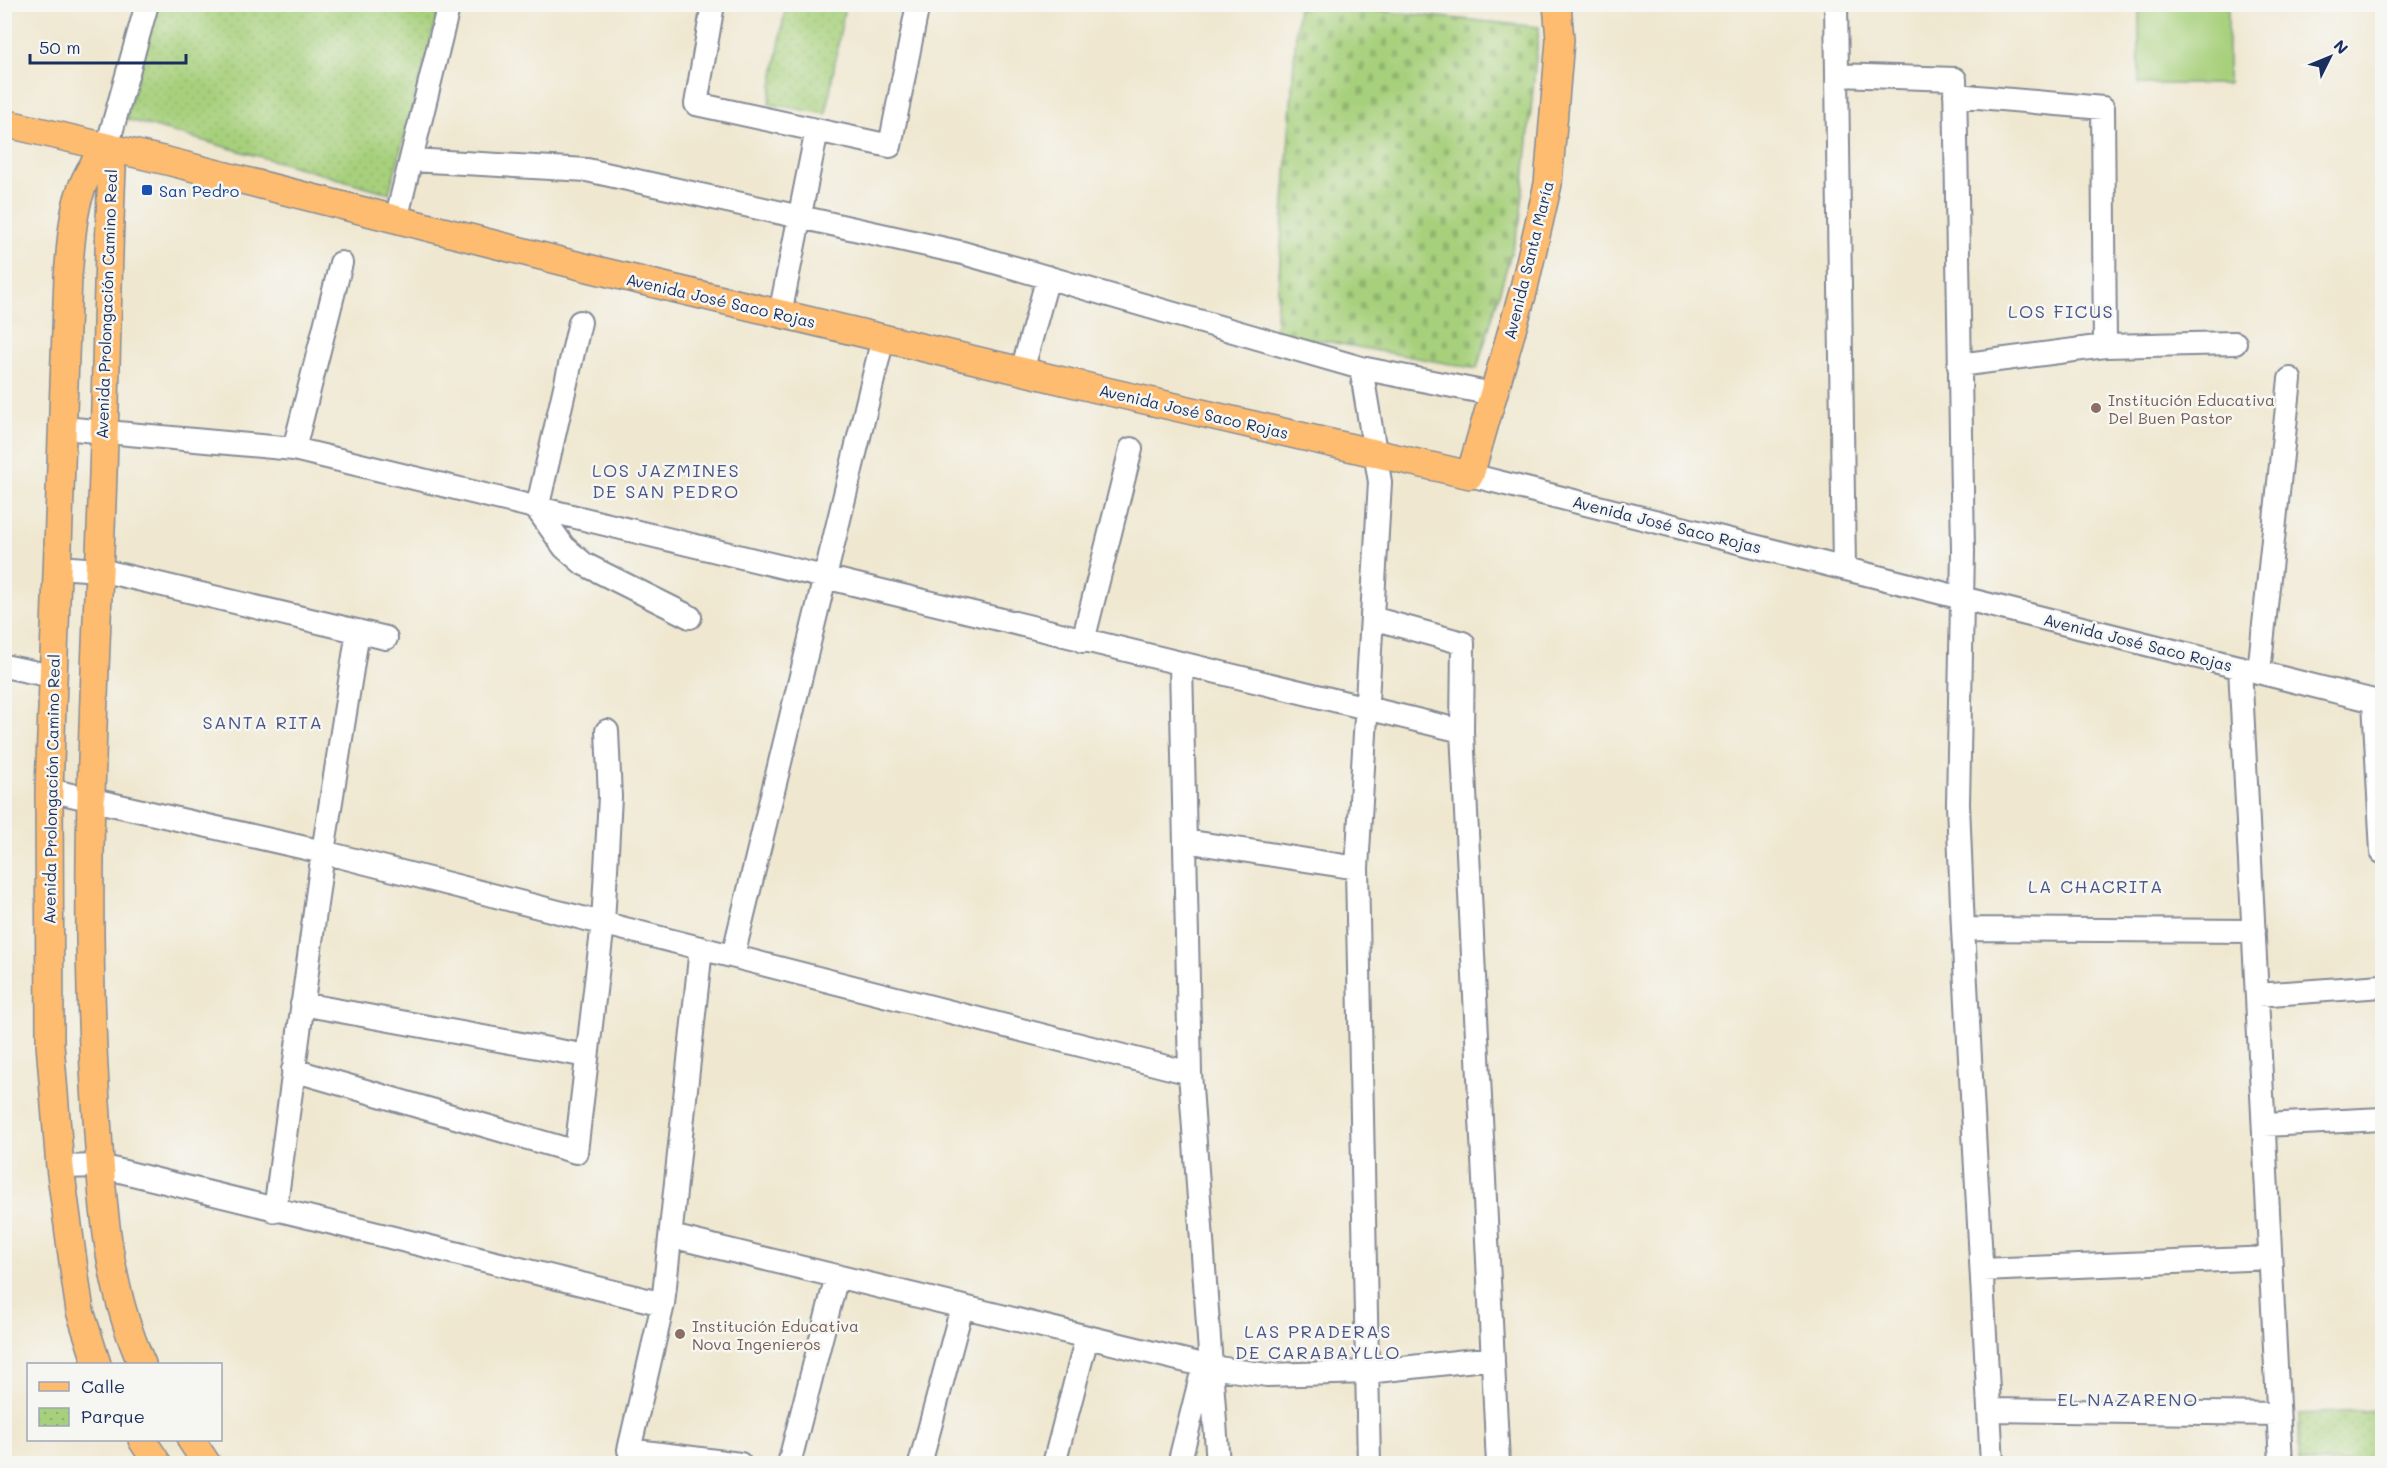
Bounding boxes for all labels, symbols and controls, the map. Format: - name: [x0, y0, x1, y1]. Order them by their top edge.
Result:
- scale bar: [30, 27, 186, 65]
- north arrow: [2300, 27, 2360, 87]
- text: 50 m: [39, 35, 81, 59]
- text: N: [2330, 35, 2353, 58]
- street label: Avenida Prolongación Camino Real: [91, 169, 121, 439]
- street label: Avenida Santa María: [1498, 179, 1558, 341]
- place label: San Pedro: [159, 180, 239, 201]
- marker: San Pedro: [140, 183, 154, 197]
- street label: Avenida José Saco Rojas: [624, 268, 818, 332]
- district label: LOS FICUS: [2008, 299, 2114, 323]
- street label: Avenida José Saco Rojas: [1097, 379, 1291, 443]
- place label: Institución Educativa Del Buen Pastor: [2108, 389, 2275, 428]
- marker: Institución Educativa Del Buen Pastor: [2089, 401, 2103, 415]
- district label: LOS JAZMINES DE SAN PEDRO: [592, 458, 740, 503]
- street label: Avenida José Saco Rojas: [1570, 490, 1764, 558]
- street label: Avenida José Saco Rojas: [2041, 608, 2235, 676]
- street label: Avenida Prolongación Camino Real: [38, 654, 64, 924]
- district label: SANTA RITA: [202, 710, 324, 734]
- district label: LA CHACRITA: [2028, 874, 2164, 898]
- place label: Institución Educativa Nova Ingenieros: [692, 1315, 859, 1354]
- district label: LAS PRADERAS DE CARABAYLLO: [1235, 1319, 1401, 1364]
- marker: Institución Educativa Nova Ingenieros: [673, 1327, 687, 1341]
- legend: [27, 1363, 222, 1441]
- text: Calle: [81, 1374, 125, 1398]
- district label: EL NAZARENO: [2057, 1387, 2199, 1411]
- text: Parque: [81, 1404, 145, 1428]

